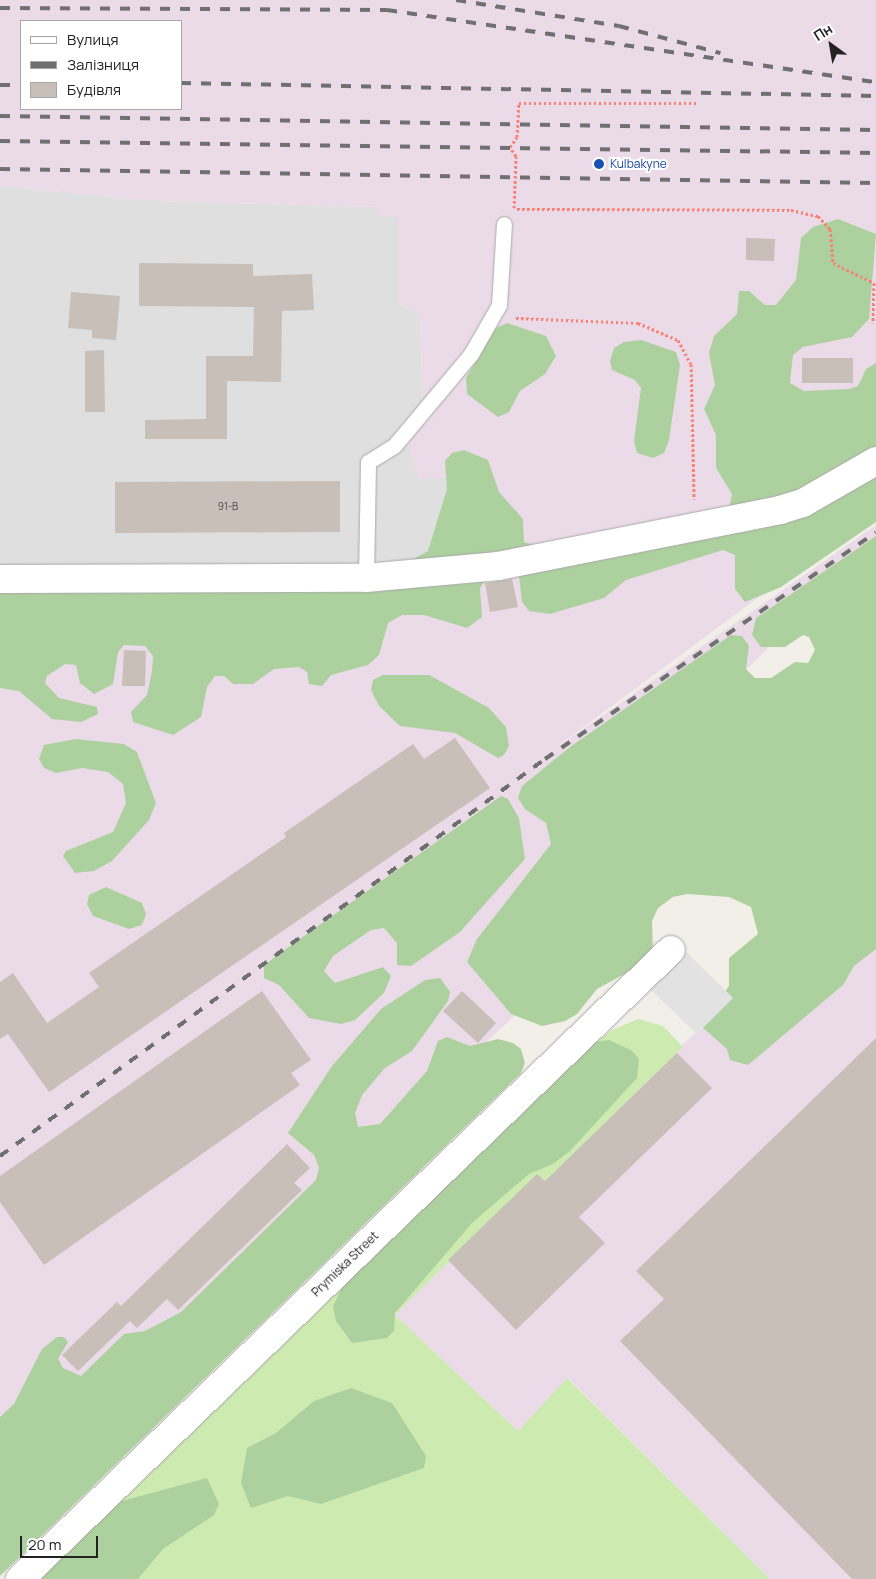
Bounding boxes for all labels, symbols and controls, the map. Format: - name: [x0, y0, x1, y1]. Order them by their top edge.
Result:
- text: Пн: [810, 19, 836, 45]
- legend: [20, 20, 182, 110]
- north arrow: [806, 20, 856, 70]
- text: Вулиця: [67, 29, 119, 50]
- text: Залізниця: [67, 54, 139, 75]
- text: Будівля: [67, 79, 121, 100]
- marker: Kulbakyne: [592, 157, 606, 171]
- place label: Kulbakyne: [610, 157, 667, 171]
- house number: 91-В: [218, 501, 238, 513]
- street label: Prymiska Street: [309, 1228, 381, 1300]
- scale bar: [22, 1526, 100, 1558]
- text: 20 m: [28, 1534, 61, 1555]

